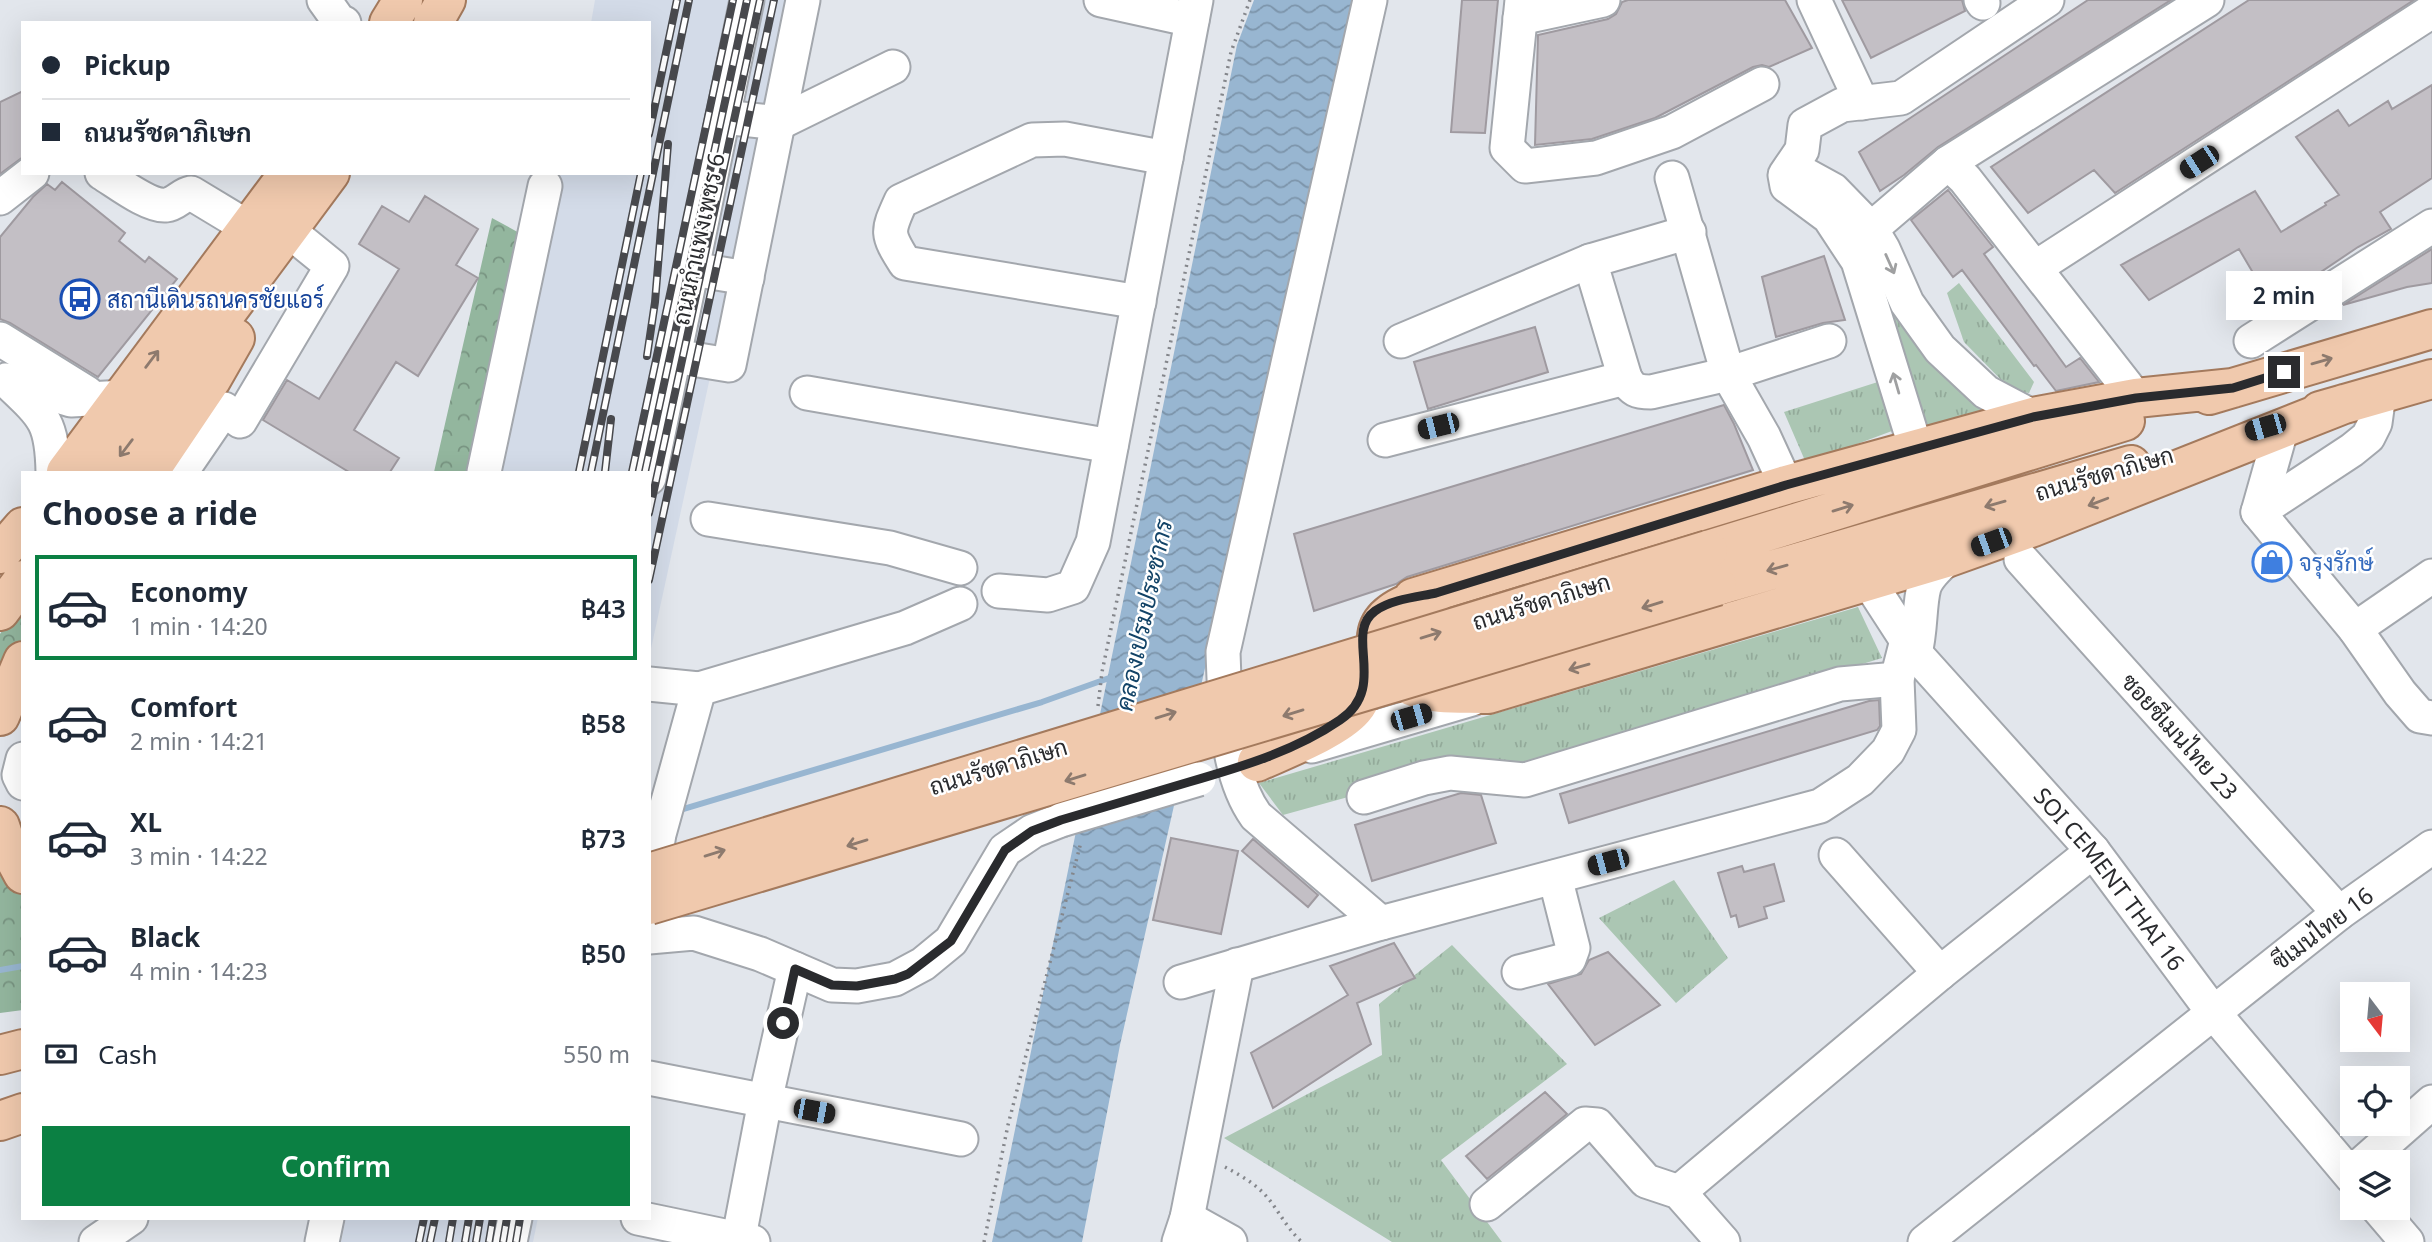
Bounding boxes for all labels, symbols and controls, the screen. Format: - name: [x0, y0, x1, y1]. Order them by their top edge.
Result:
- text: Pickup: [84, 47, 171, 83]
- text: ถนนรัชดาภิเษก: [84, 114, 251, 150]
- car: [2176, 142, 2223, 182]
- street label: ถนนกำแพงเพชร 6: [664, 150, 732, 328]
- one-way arrow: [1884, 253, 1897, 274]
- callout: 2 min: [2226, 270, 2342, 320]
- bus stop icon: สถานีเดินรถนครชัยแอร์: [59, 278, 101, 320]
- text: 2 min: [2253, 279, 2315, 311]
- place label: สถานีเดินรถนครชัยแอร์: [107, 283, 324, 315]
- one-way arrow: [144, 351, 159, 369]
- one-way arrow: [2310, 354, 2332, 367]
- route end: [2268, 356, 2300, 388]
- one-way arrow: [1888, 373, 1901, 395]
- car: [1416, 411, 1461, 441]
- car: [2242, 411, 2289, 443]
- one-way arrow: [119, 438, 134, 457]
- street label: ถนนรัชดาภิเษก: [2031, 438, 2177, 508]
- text: Choose a ride: [42, 491, 258, 534]
- one-way arrow: [2088, 496, 2109, 509]
- one-way arrow: [1985, 498, 2007, 511]
- one-way arrow: [1832, 501, 1854, 514]
- water label: คลองเปรมประชากร: [1107, 515, 1180, 714]
- car: [1968, 525, 2015, 559]
- shop icon: จรุงรักษ์: [2251, 541, 2293, 583]
- place label: จรุงรักษ์: [2299, 546, 2374, 579]
- one-way arrow: [1766, 563, 1788, 576]
- street label: ถนนรัชดาภิเษก: [1468, 565, 1614, 637]
- text: Economy: [130, 574, 248, 610]
- icon: car: [46, 576, 109, 639]
- text: ฿43: [581, 590, 626, 626]
- one-way arrow: [1641, 600, 1663, 613]
- text: 1 min · 14:20: [130, 610, 268, 642]
- one-way arrow: [1420, 627, 1442, 640]
- one-way arrow: [1569, 661, 1591, 674]
- street label: ซอยซีเมนไทย 23: [2114, 666, 2246, 806]
- text: Comfort: [130, 689, 238, 725]
- icon: car: [46, 691, 109, 754]
- car: [1388, 701, 1435, 733]
- text: ฿58: [581, 705, 626, 741]
- one-way arrow: [1282, 707, 1304, 720]
- one-way arrow: [1155, 708, 1177, 721]
- text: 2 min · 14:21: [130, 725, 268, 757]
- street label: ถนนรัชดาภิเษก: [925, 730, 1071, 802]
- one-way arrow: [1064, 772, 1086, 785]
- street label: SOI CEMENT THAI 16: [2027, 780, 2193, 977]
- text: XL: [130, 804, 162, 840]
- icon: car: [46, 806, 109, 869]
- text: ฿73: [581, 820, 626, 856]
- one-way arrow: [846, 838, 868, 851]
- text: 3 min · 14:22: [130, 840, 268, 872]
- one-way arrow: [703, 846, 725, 858]
- car: [1585, 846, 1632, 878]
- street label: ซีเมนไทย 16: [2265, 879, 2379, 977]
- text: Black: [130, 919, 200, 955]
- icon: car: [46, 921, 109, 984]
- text: ฿50: [581, 935, 626, 971]
- text: 4 min · 14:23: [130, 955, 268, 987]
- north arrow: [2340, 982, 2410, 1052]
- map controls: [2340, 982, 2410, 1220]
- route start: [767, 1007, 799, 1039]
- icon: cash: [42, 1035, 80, 1073]
- text: Cash: [98, 1036, 158, 1072]
- text: 550 m: [563, 1038, 630, 1070]
- button: locate: [2340, 1066, 2410, 1136]
- car: [792, 1097, 837, 1125]
- button: Confirm: [42, 1126, 630, 1206]
- button: layers: [2340, 1150, 2410, 1220]

